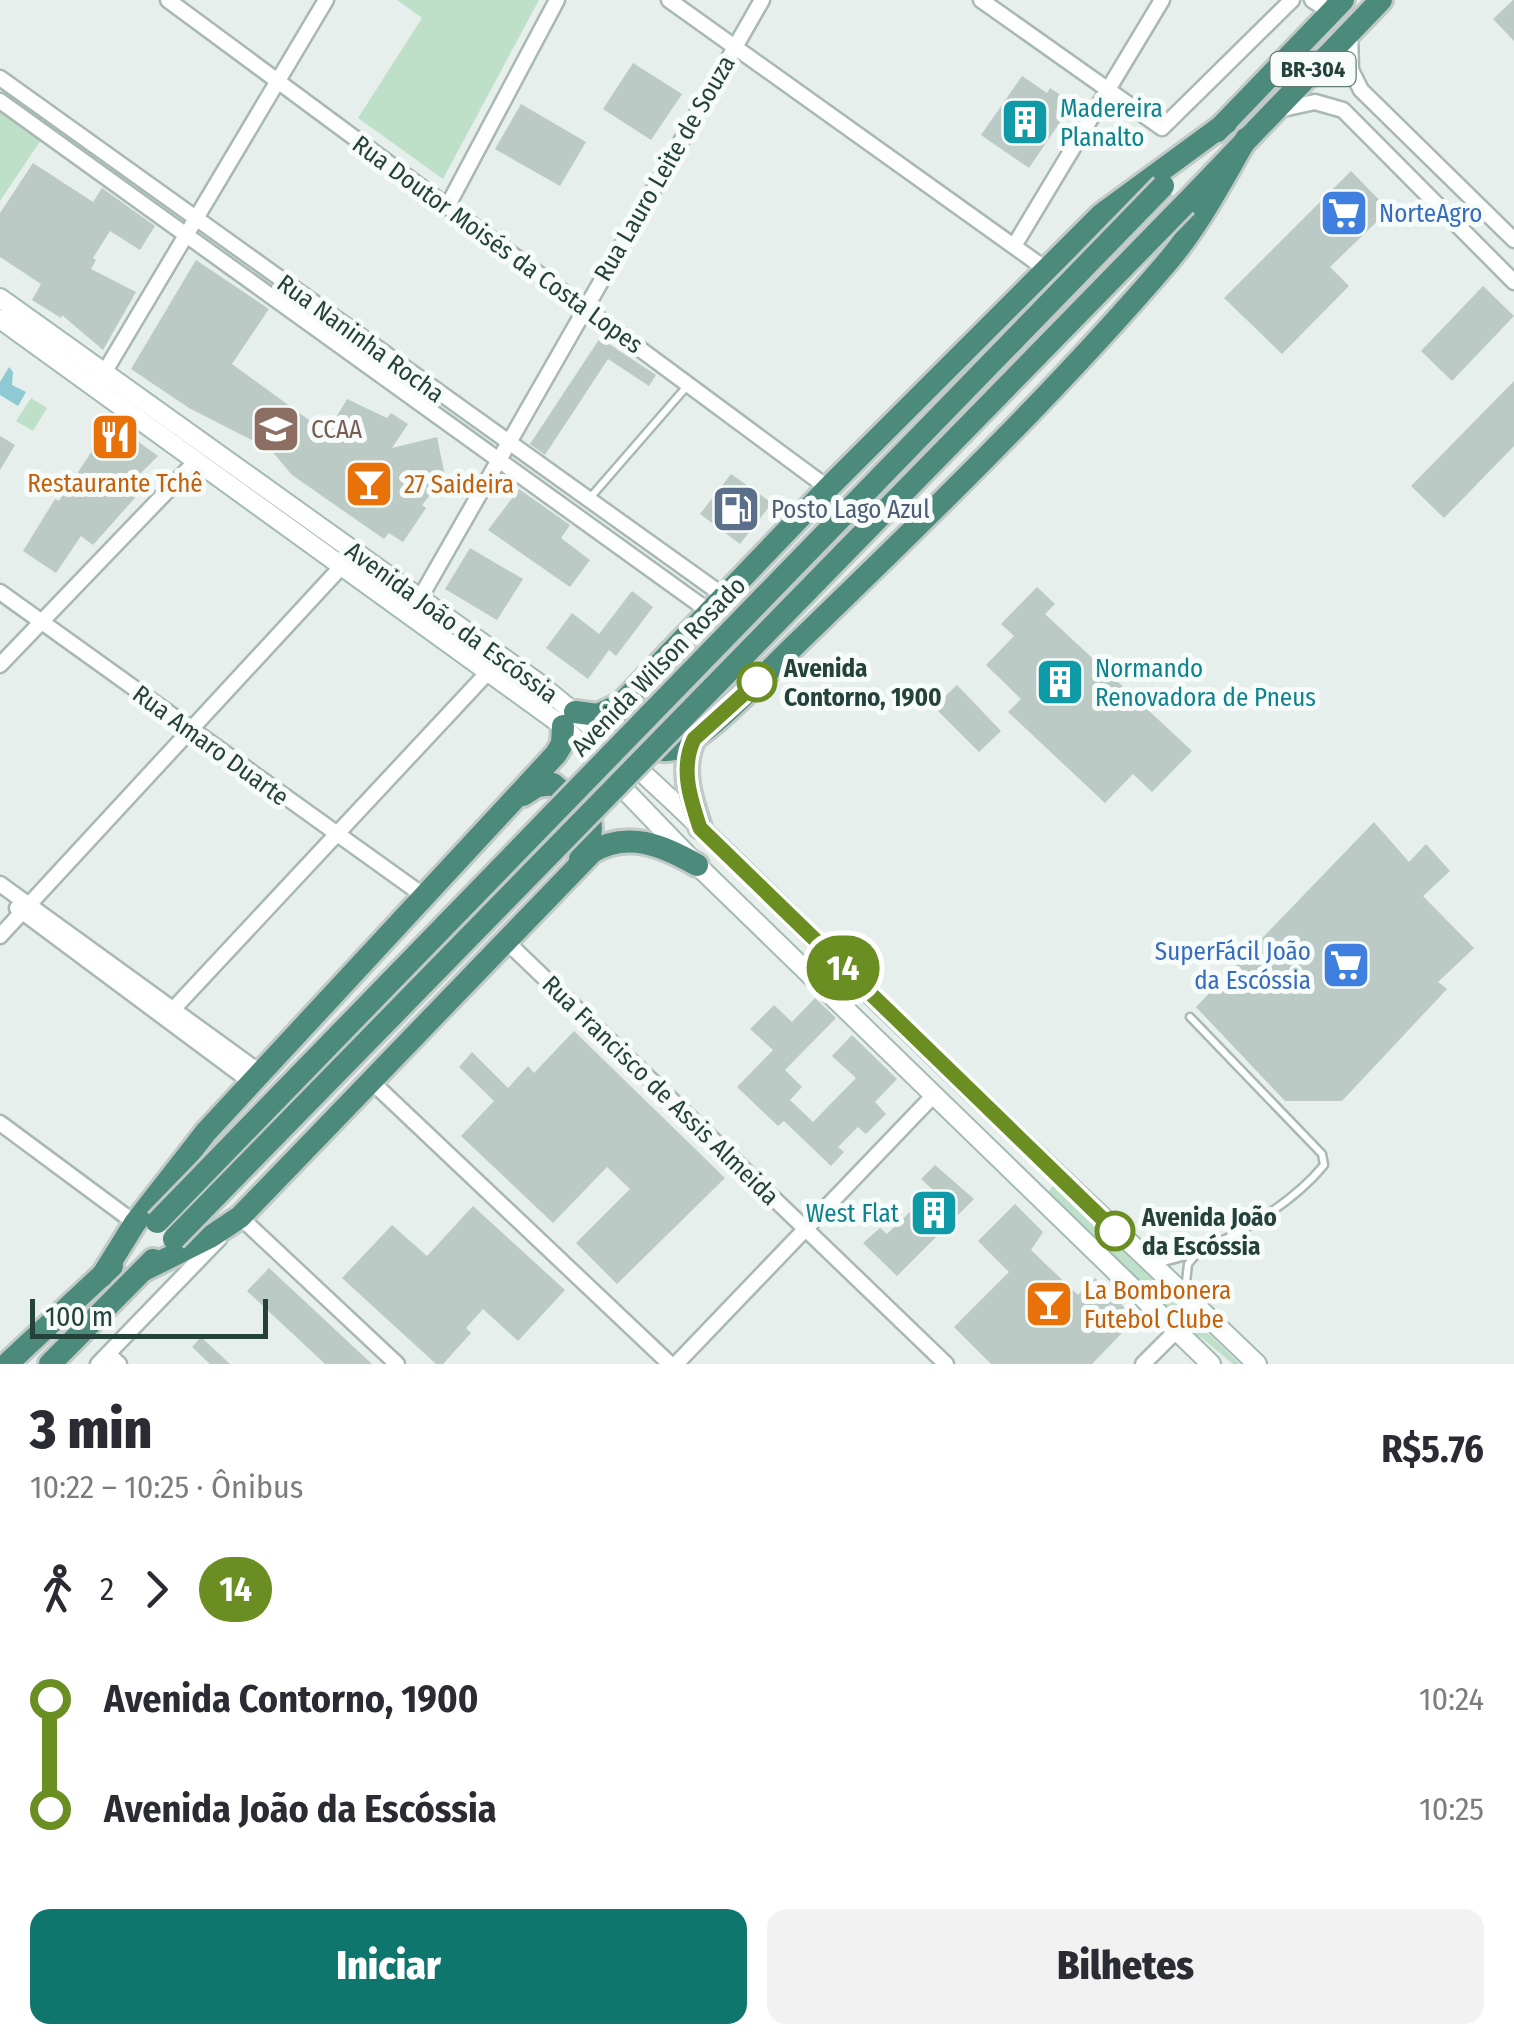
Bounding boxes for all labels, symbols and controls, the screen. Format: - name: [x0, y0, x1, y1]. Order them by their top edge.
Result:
- street label: Rua Lauro Leite de Souza: [588, 50, 742, 287]
- road number: BR-304: [1270, 52, 1356, 86]
- place label: Madereira Planalto: [1060, 94, 1163, 153]
- building icon: Madereira Planalto: [999, 96, 1051, 148]
- street label: Rua Doutor Moisés da Costa Lopes: [346, 129, 648, 360]
- supermarket icon: NorteAgro: [1318, 187, 1370, 239]
- place label: NorteAgro: [1379, 199, 1482, 229]
- street label: Rua Naninha Rocha: [271, 268, 450, 409]
- school or university icon: CCAA: [250, 403, 302, 455]
- restaurant icon: Restaurante Tchê: [89, 411, 141, 463]
- place label: CCAA: [311, 415, 362, 445]
- bar icon: 27 Saideira: [343, 458, 395, 510]
- place label: Restaurante Tchê: [27, 469, 203, 499]
- place label: 27 Saideira: [404, 470, 514, 500]
- fuel station icon: Posto Lago Azul: [710, 483, 762, 535]
- place label: Posto Lago Azul: [771, 495, 930, 525]
- street label: Avenida João da Escóssia: [339, 536, 564, 710]
- street label: Avenida Wilson Rosado: [565, 571, 752, 763]
- place label: Avenida Contorno, 1900: [783, 654, 942, 713]
- place label: Normando Renovadora de Pneus: [1095, 654, 1316, 713]
- building icon: Normando Renovadora de Pneus: [1034, 656, 1086, 708]
- marker: Avenida Contorno, 1900: [738, 663, 776, 701]
- street label: Rua Amaro Duarte: [127, 679, 294, 812]
- line badge: 14: [798, 936, 888, 1000]
- place label: SuperFácil João da Escóssia: [1155, 937, 1311, 996]
- supermarket icon: SuperFácil João da Escóssia: [1320, 939, 1372, 991]
- text: 14: [827, 947, 859, 989]
- street label: Rua Francisco de Assis Almeida: [536, 970, 785, 1212]
- building icon: West Flat: [908, 1187, 960, 1239]
- place label: West Flat: [806, 1199, 900, 1229]
- place label: Avenida João da Escóssia: [1141, 1203, 1277, 1262]
- marker: Avenida João da Escóssia: [1096, 1212, 1134, 1250]
- place label: La Bombonera Futebol Clube: [1084, 1276, 1231, 1335]
- bar icon: La Bombonera Futebol Clube: [1023, 1278, 1075, 1330]
- scale bar: [30, 1294, 268, 1338]
- text: 100 m: [45, 1300, 113, 1333]
- text: 3 min: [30, 1397, 152, 1463]
- text: R$5.76: [1381, 1426, 1484, 1472]
- text: 10:22 – 10:25 · Ônibus: [30, 1468, 303, 1506]
- icon: walk: [30, 1562, 85, 1617]
- icon: forward: [129, 1562, 184, 1617]
- text: 14: [219, 1568, 252, 1610]
- text: 2: [100, 1570, 114, 1608]
- text: Avenida Contorno, 1900: [104, 1676, 479, 1722]
- text: 10:24: [1419, 1680, 1484, 1718]
- text: Avenida João da Escóssia: [104, 1786, 497, 1832]
- text: 10:25: [1419, 1790, 1484, 1828]
- button: Iniciar: [30, 1909, 747, 2024]
- button: Bilhetes: [767, 1909, 1484, 2024]

